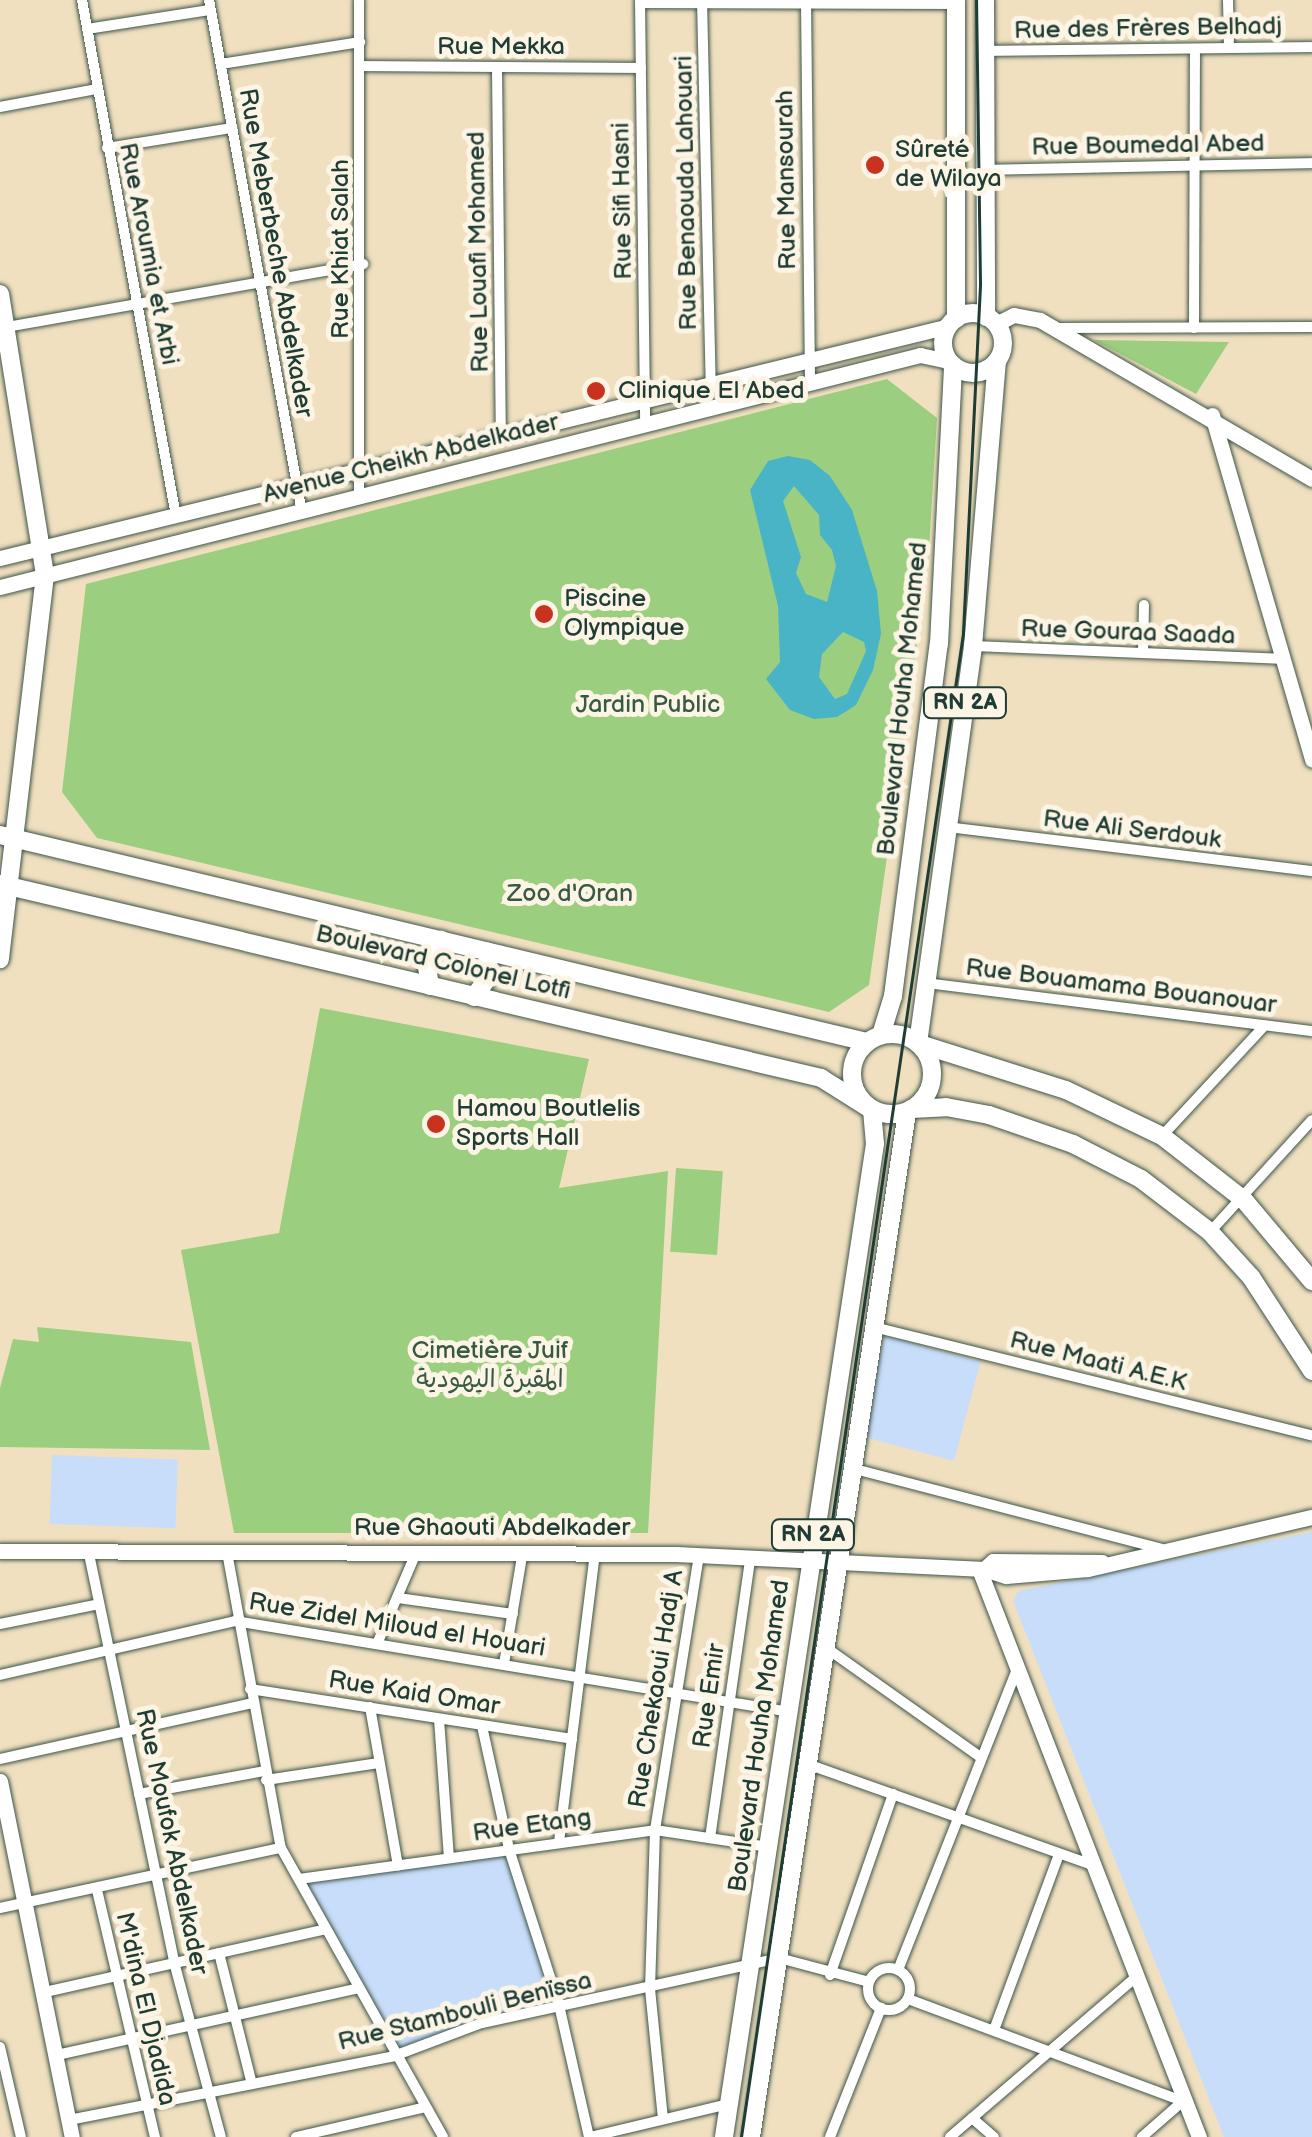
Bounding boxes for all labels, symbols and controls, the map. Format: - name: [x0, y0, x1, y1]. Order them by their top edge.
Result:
- street label: Rue des Frères Belhadj: [1014, 12, 1282, 46]
- street label: Rue Mekka: [437, 32, 565, 62]
- street label: Rue Benaouda Lahouari: [670, 55, 704, 331]
- street label: Rue Meberbeche Abdelkader: [231, 86, 319, 420]
- street label: Rue Mansourah: [770, 90, 804, 270]
- street label: Rue Sifi Hasni: [607, 122, 639, 280]
- street label: Rue Boumedal Abed: [1031, 129, 1265, 163]
- street label: Rue Louafi Mohamed: [462, 131, 496, 373]
- place label: Sûreté de Wilaya: [895, 136, 1003, 195]
- street label: Rue Aroumia et Arbi: [112, 140, 184, 368]
- marker: Sûreté de Wilaya: [864, 154, 886, 176]
- street label: Rue Khiat Salah: [326, 159, 356, 339]
- place label: Clinique El Abed: [618, 376, 805, 406]
- marker: Clinique El Abed: [583, 378, 609, 404]
- street label: Avenue Cheikh Abdelkader: [260, 408, 562, 510]
- street label: Boulevard Houha Mohamed: [872, 541, 934, 857]
- place label: Piscine Olympique: [564, 585, 684, 644]
- marker: Piscine Olympique: [533, 603, 555, 625]
- street label: Rue Gouraa Saada: [1020, 614, 1236, 652]
- road number: RN 2A: [922, 686, 1008, 720]
- park label: Jardin Public: [576, 690, 720, 720]
- street label: Rue Ali Serdouk: [1041, 804, 1223, 856]
- park label: Zoo d'Oran: [507, 879, 633, 909]
- street label: Boulevard Colonel Lotfi: [313, 919, 573, 1007]
- street label: Rue Bouamama Bouanouar: [964, 953, 1278, 1021]
- place label: Hamou Boutlelis Sports Hall: [456, 1095, 640, 1154]
- marker: Hamou Boutlelis Sports Hall: [425, 1113, 447, 1135]
- street label: Rue Maati A.E.K: [1007, 1326, 1189, 1398]
- park label: Cimetière Juif المقبرة اليهودية: [411, 1337, 569, 1396]
- street label: Rue Ghaouti Abdelkader: [354, 1513, 630, 1543]
- road number: RN 2A: [770, 1518, 856, 1552]
- street label: Rue Chekaoui Hadj A: [623, 1568, 691, 1810]
- street label: Boulevard Houha Mohamed: [723, 1578, 797, 1894]
- street label: Rue Zidel Miloud el Houari: [246, 1588, 548, 1664]
- street label: Rue Emir: [688, 1642, 732, 1750]
- street label: Rue Kaid Omar: [326, 1666, 502, 1722]
- street label: Rue Moufok Abdelkader: [128, 1706, 214, 1978]
- street label: Rue Etang: [471, 1803, 593, 1849]
- street label: M'dina El Djadida: [108, 1909, 182, 2109]
- street label: Rue Stambouli Benïssa: [335, 1966, 595, 2058]

